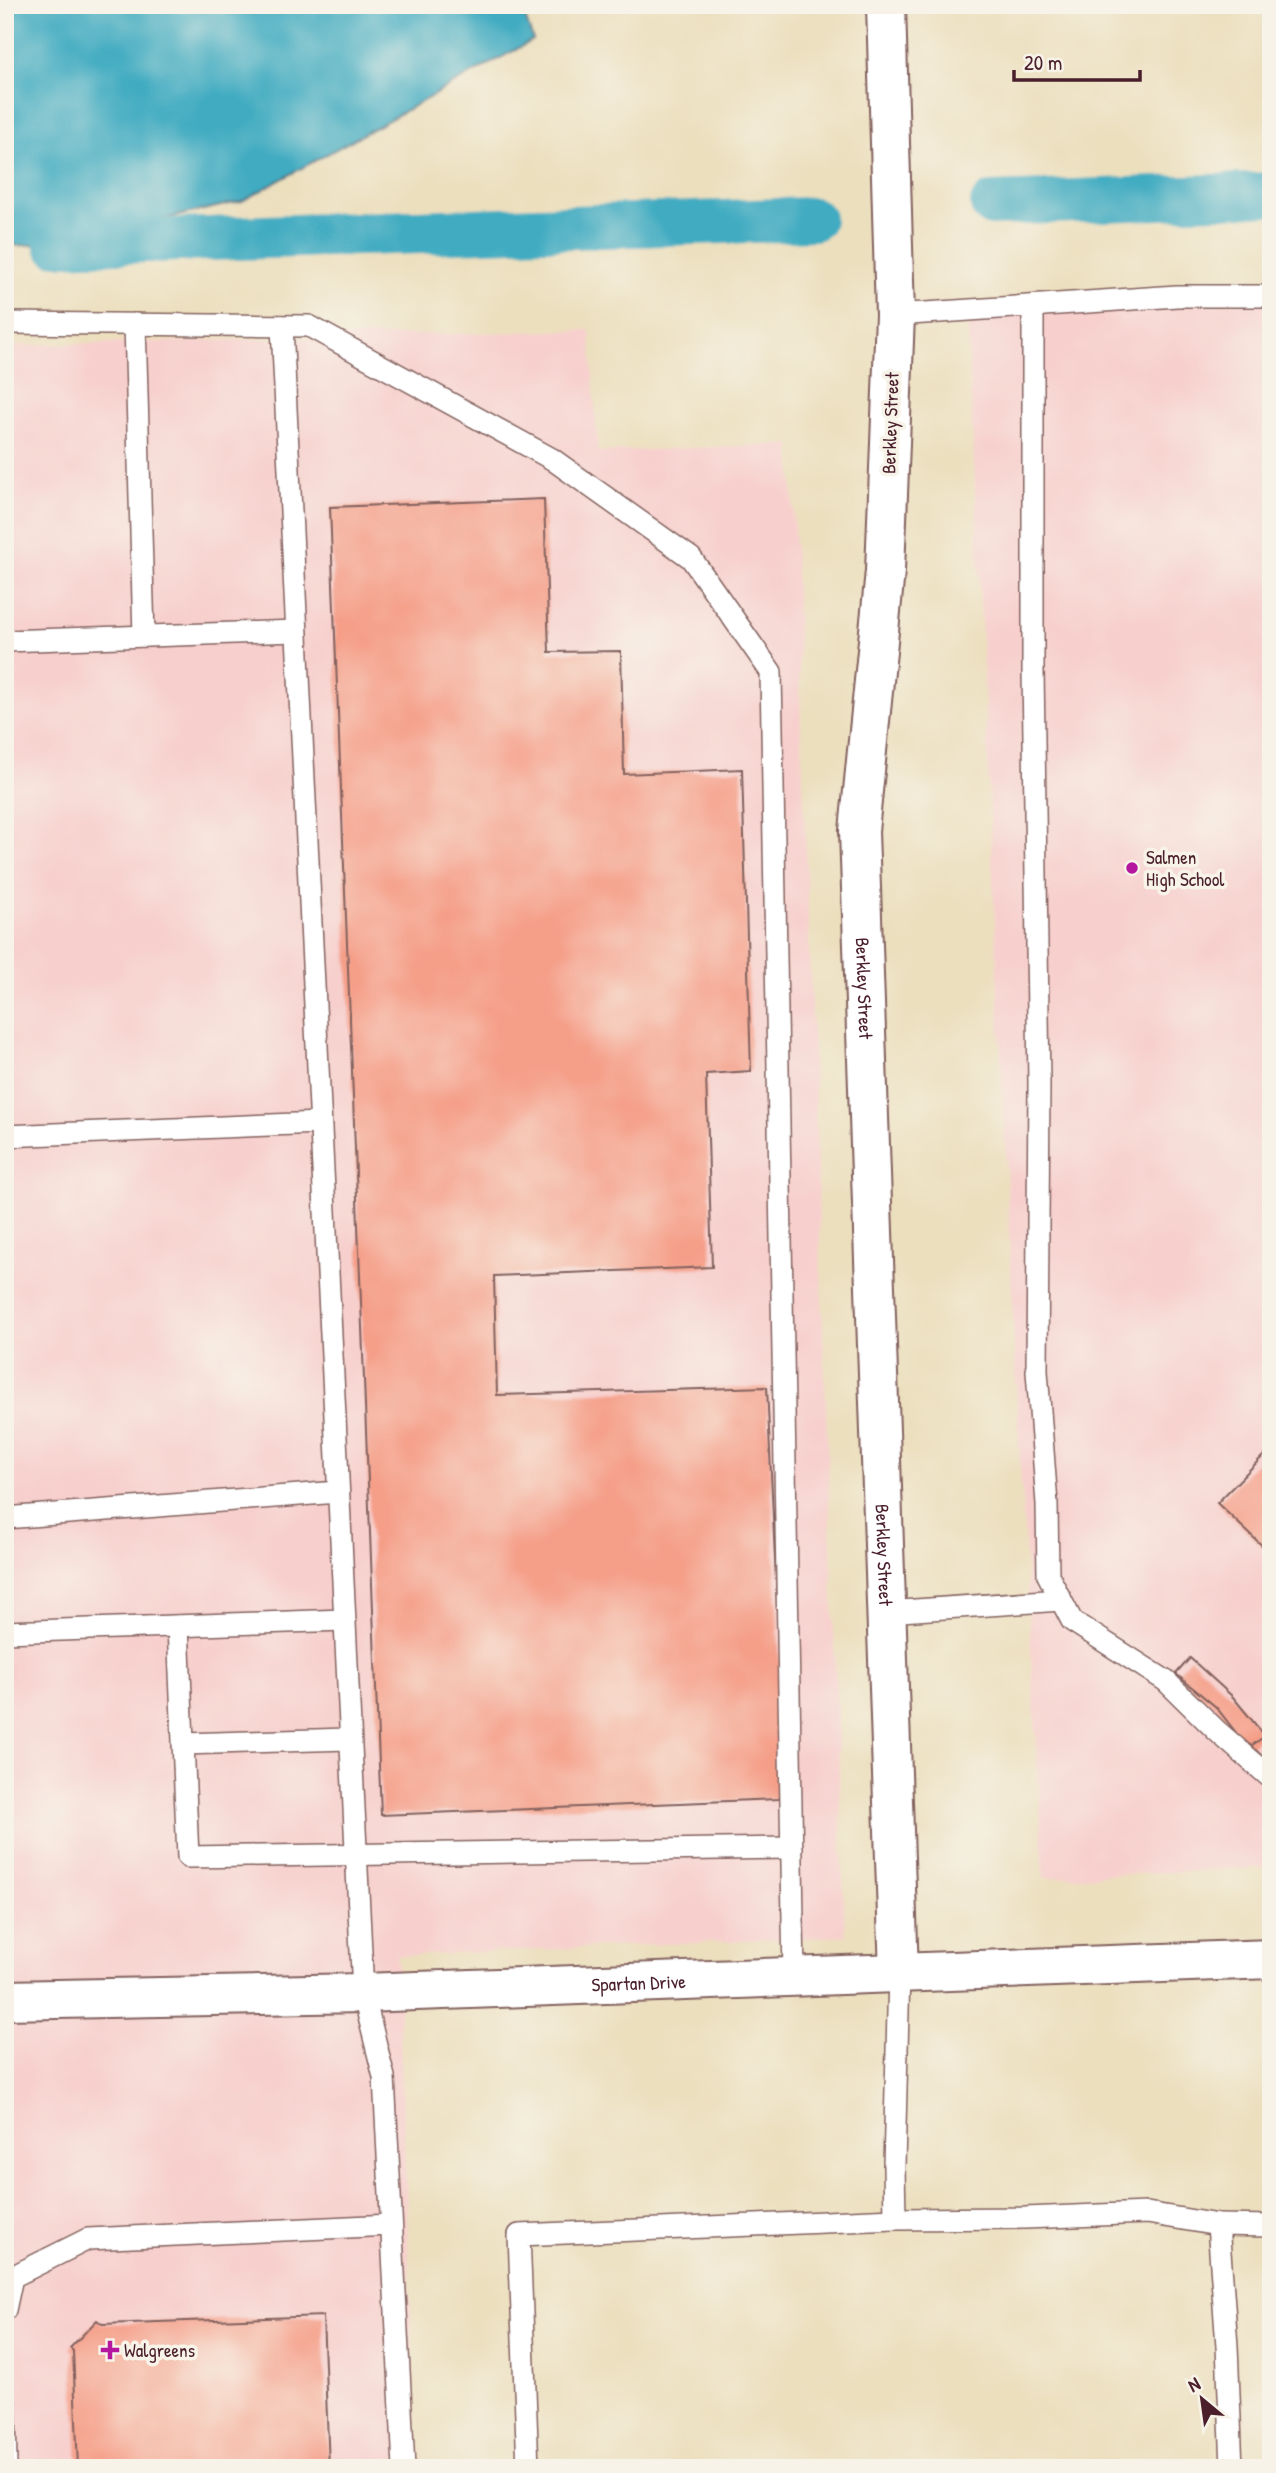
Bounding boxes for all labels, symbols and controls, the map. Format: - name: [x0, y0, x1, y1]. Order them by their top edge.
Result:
- scale bar: [1014, 38, 1140, 82]
- text: 20 m: [1024, 48, 1062, 77]
- street label: Berkley Street: [875, 371, 905, 474]
- place label: Salmen High School: [1146, 844, 1225, 892]
- marker: Salmen High School: [1124, 860, 1140, 876]
- street label: Berkley Street: [850, 937, 879, 1040]
- street label: Berkley Street: [870, 1504, 899, 1607]
- street label: Spartan Drive: [591, 1968, 687, 1997]
- place label: Walgreens: [124, 2337, 195, 2363]
- marker: Walgreens: [102, 2342, 118, 2358]
- north arrow: [1168, 2364, 1238, 2434]
- text: N: [1183, 2370, 1204, 2398]

